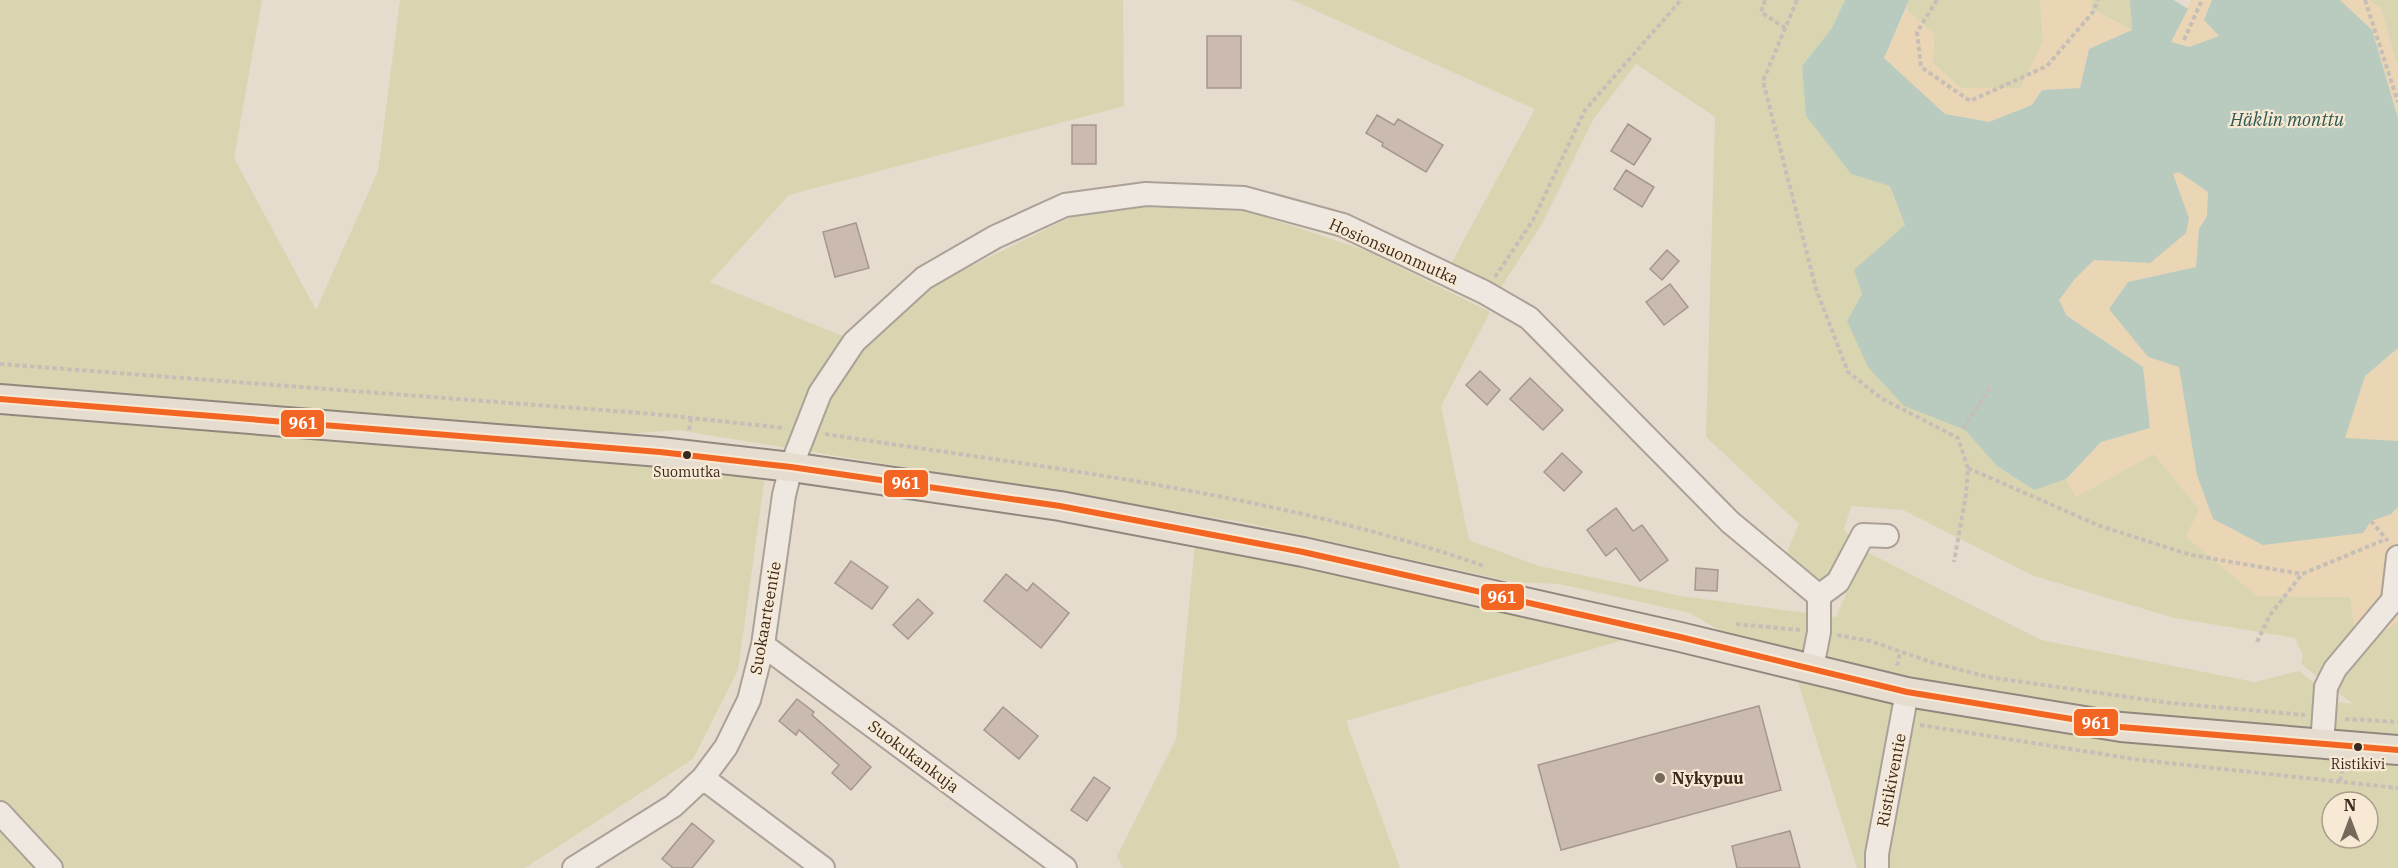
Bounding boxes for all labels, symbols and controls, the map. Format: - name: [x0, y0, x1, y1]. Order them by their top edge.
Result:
- water label: Häklin monttu: [2229, 108, 2345, 131]
- street label: Hosionsuonmutka: [1326, 213, 1462, 289]
- line badge: 961: [280, 409, 325, 438]
- text: 961: [289, 413, 317, 433]
- marker: Suomutka: [681, 449, 693, 461]
- place label: Suomutka: [653, 463, 721, 481]
- line badge: 961: [883, 469, 929, 498]
- text: 961: [892, 473, 920, 493]
- street label: Suokaarteentie: [745, 560, 785, 676]
- line badge: 961: [1480, 583, 1525, 611]
- text: 961: [1488, 587, 1516, 607]
- line badge: 961: [2073, 708, 2119, 737]
- text: 961: [2082, 713, 2110, 733]
- street label: Suokukankuja: [865, 715, 964, 797]
- street label: Ristikiventie: [1872, 731, 1910, 829]
- marker: Ristikivi: [2352, 741, 2364, 753]
- place label: Ristikivi: [2331, 755, 2385, 773]
- place label: Nykypuu: [1672, 768, 1744, 788]
- marker: Nykypuu: [1653, 771, 1667, 785]
- north arrow: [2320, 790, 2380, 850]
- text: N: [2344, 795, 2356, 815]

